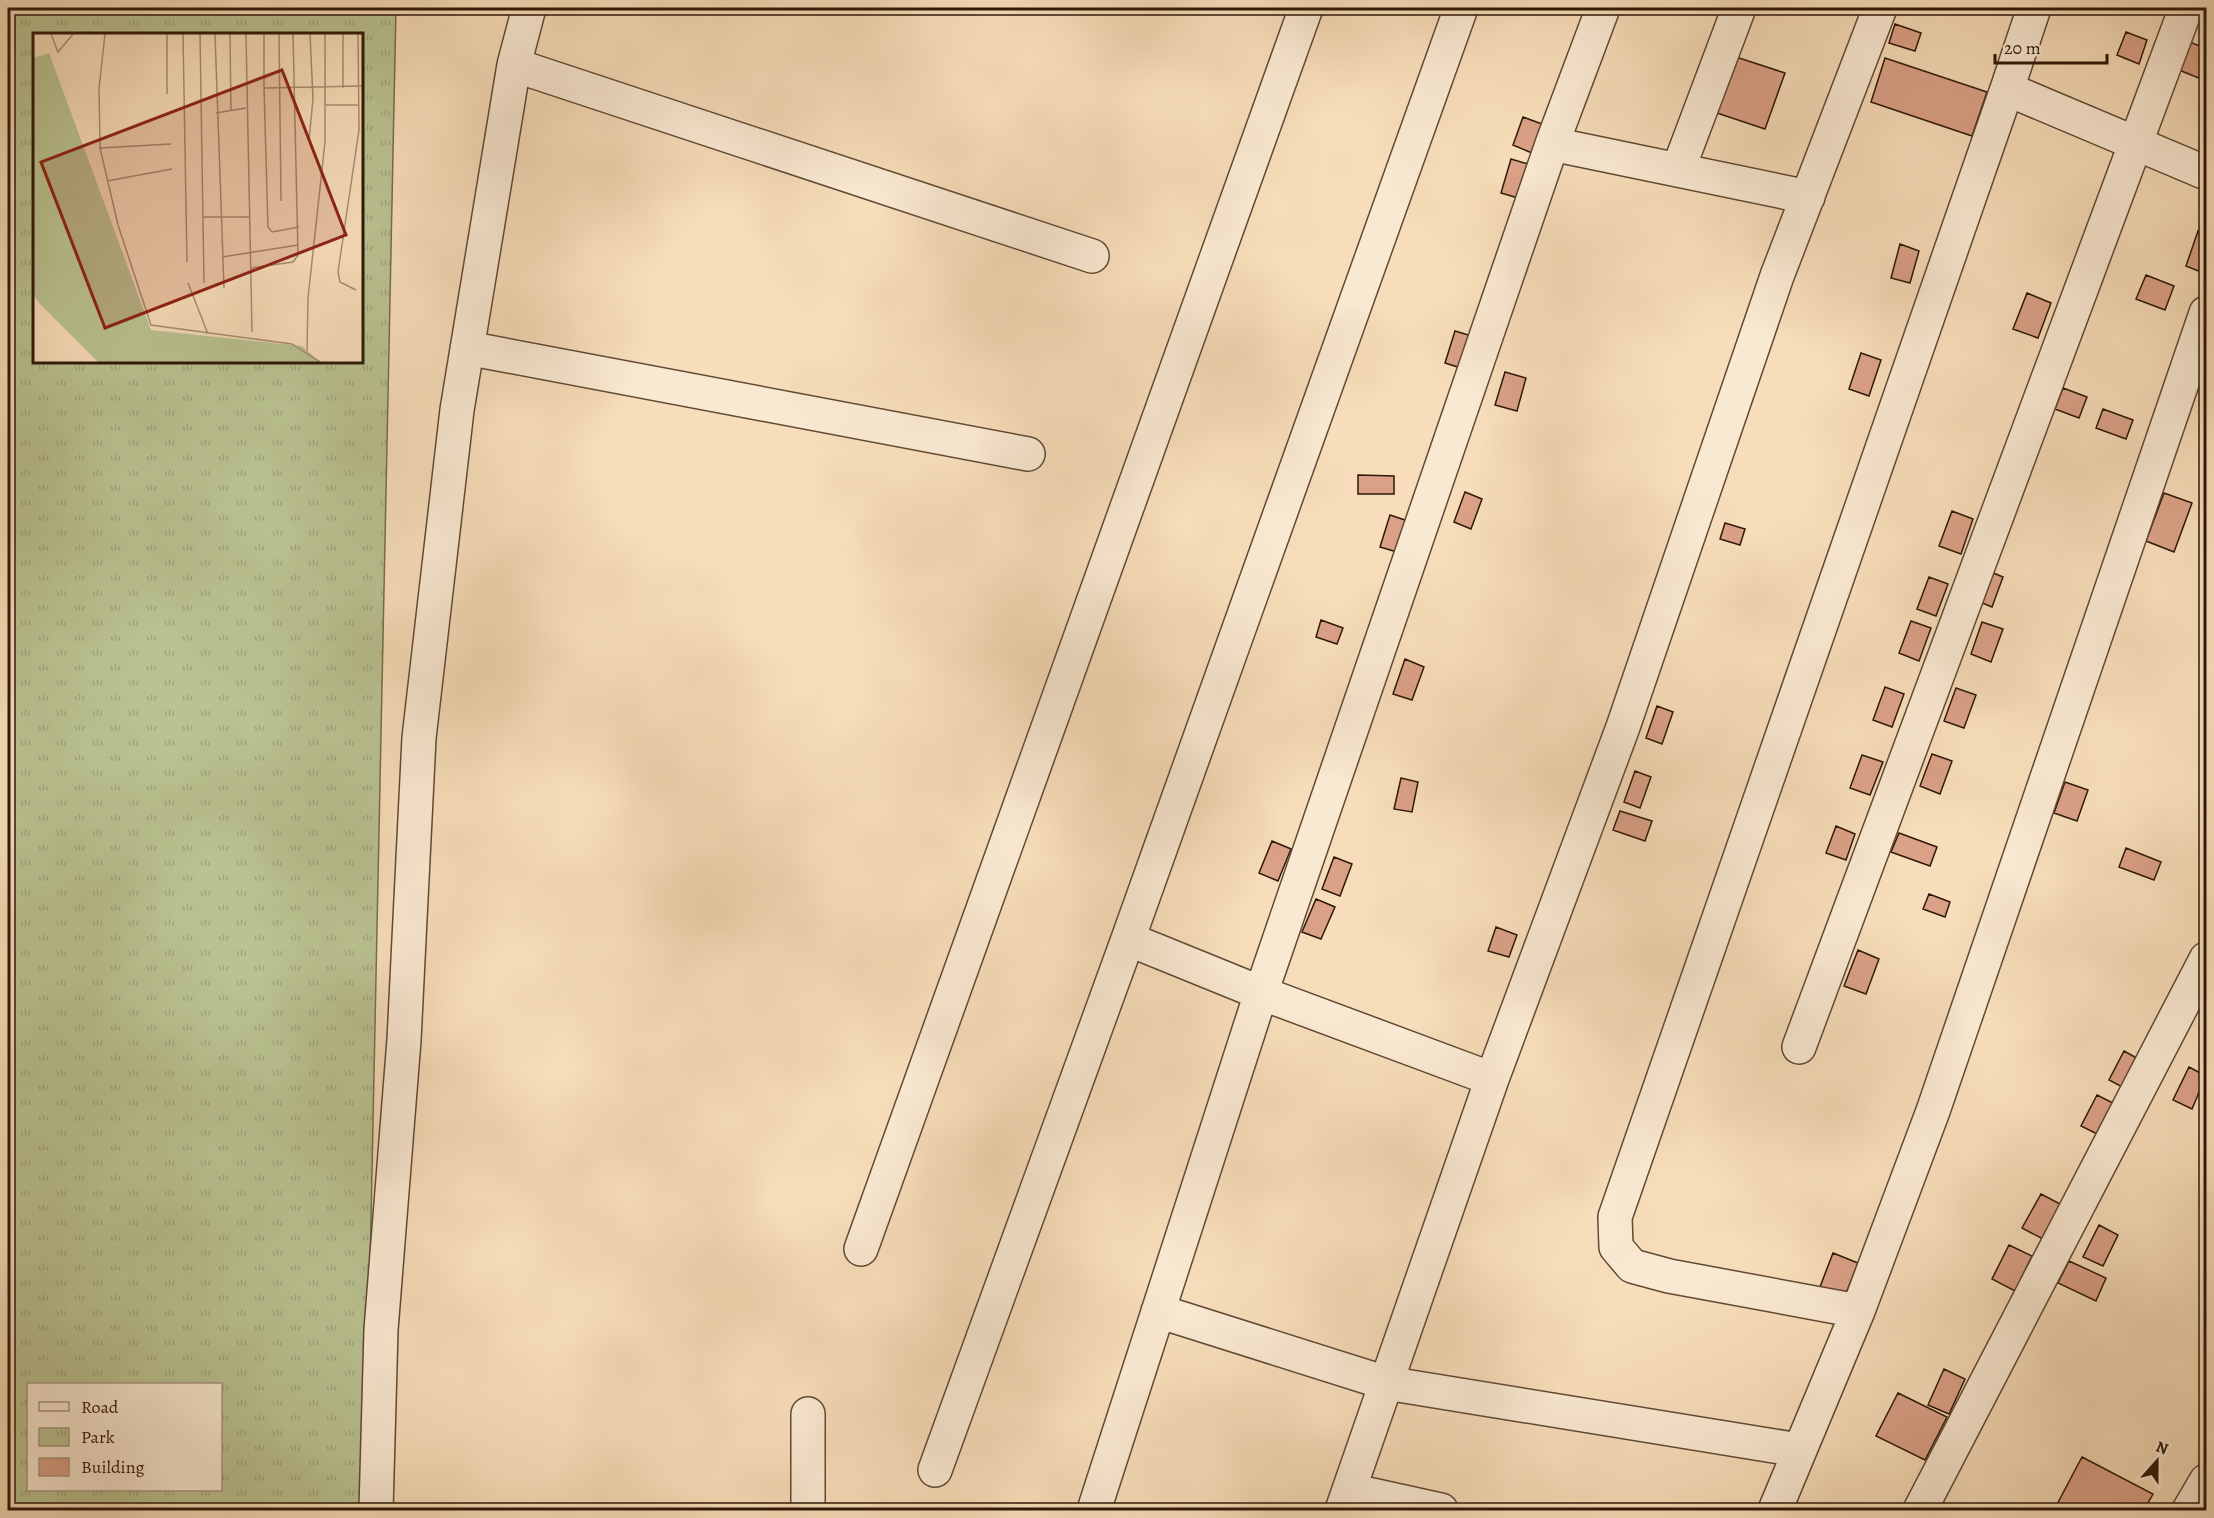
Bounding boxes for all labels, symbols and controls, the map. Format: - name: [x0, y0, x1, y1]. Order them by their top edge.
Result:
- scale bar: [1995, 27, 2108, 65]
- inset map: [33, 33, 363, 363]
- text: 20 m: [2004, 36, 2041, 60]
- legend: [27, 1383, 222, 1491]
- text: Road: [81, 1395, 119, 1419]
- text: Park: [81, 1425, 115, 1449]
- north arrow: [2127, 1431, 2187, 1491]
- text: N: [2153, 1436, 2172, 1460]
- text: Building: [81, 1455, 145, 1479]

